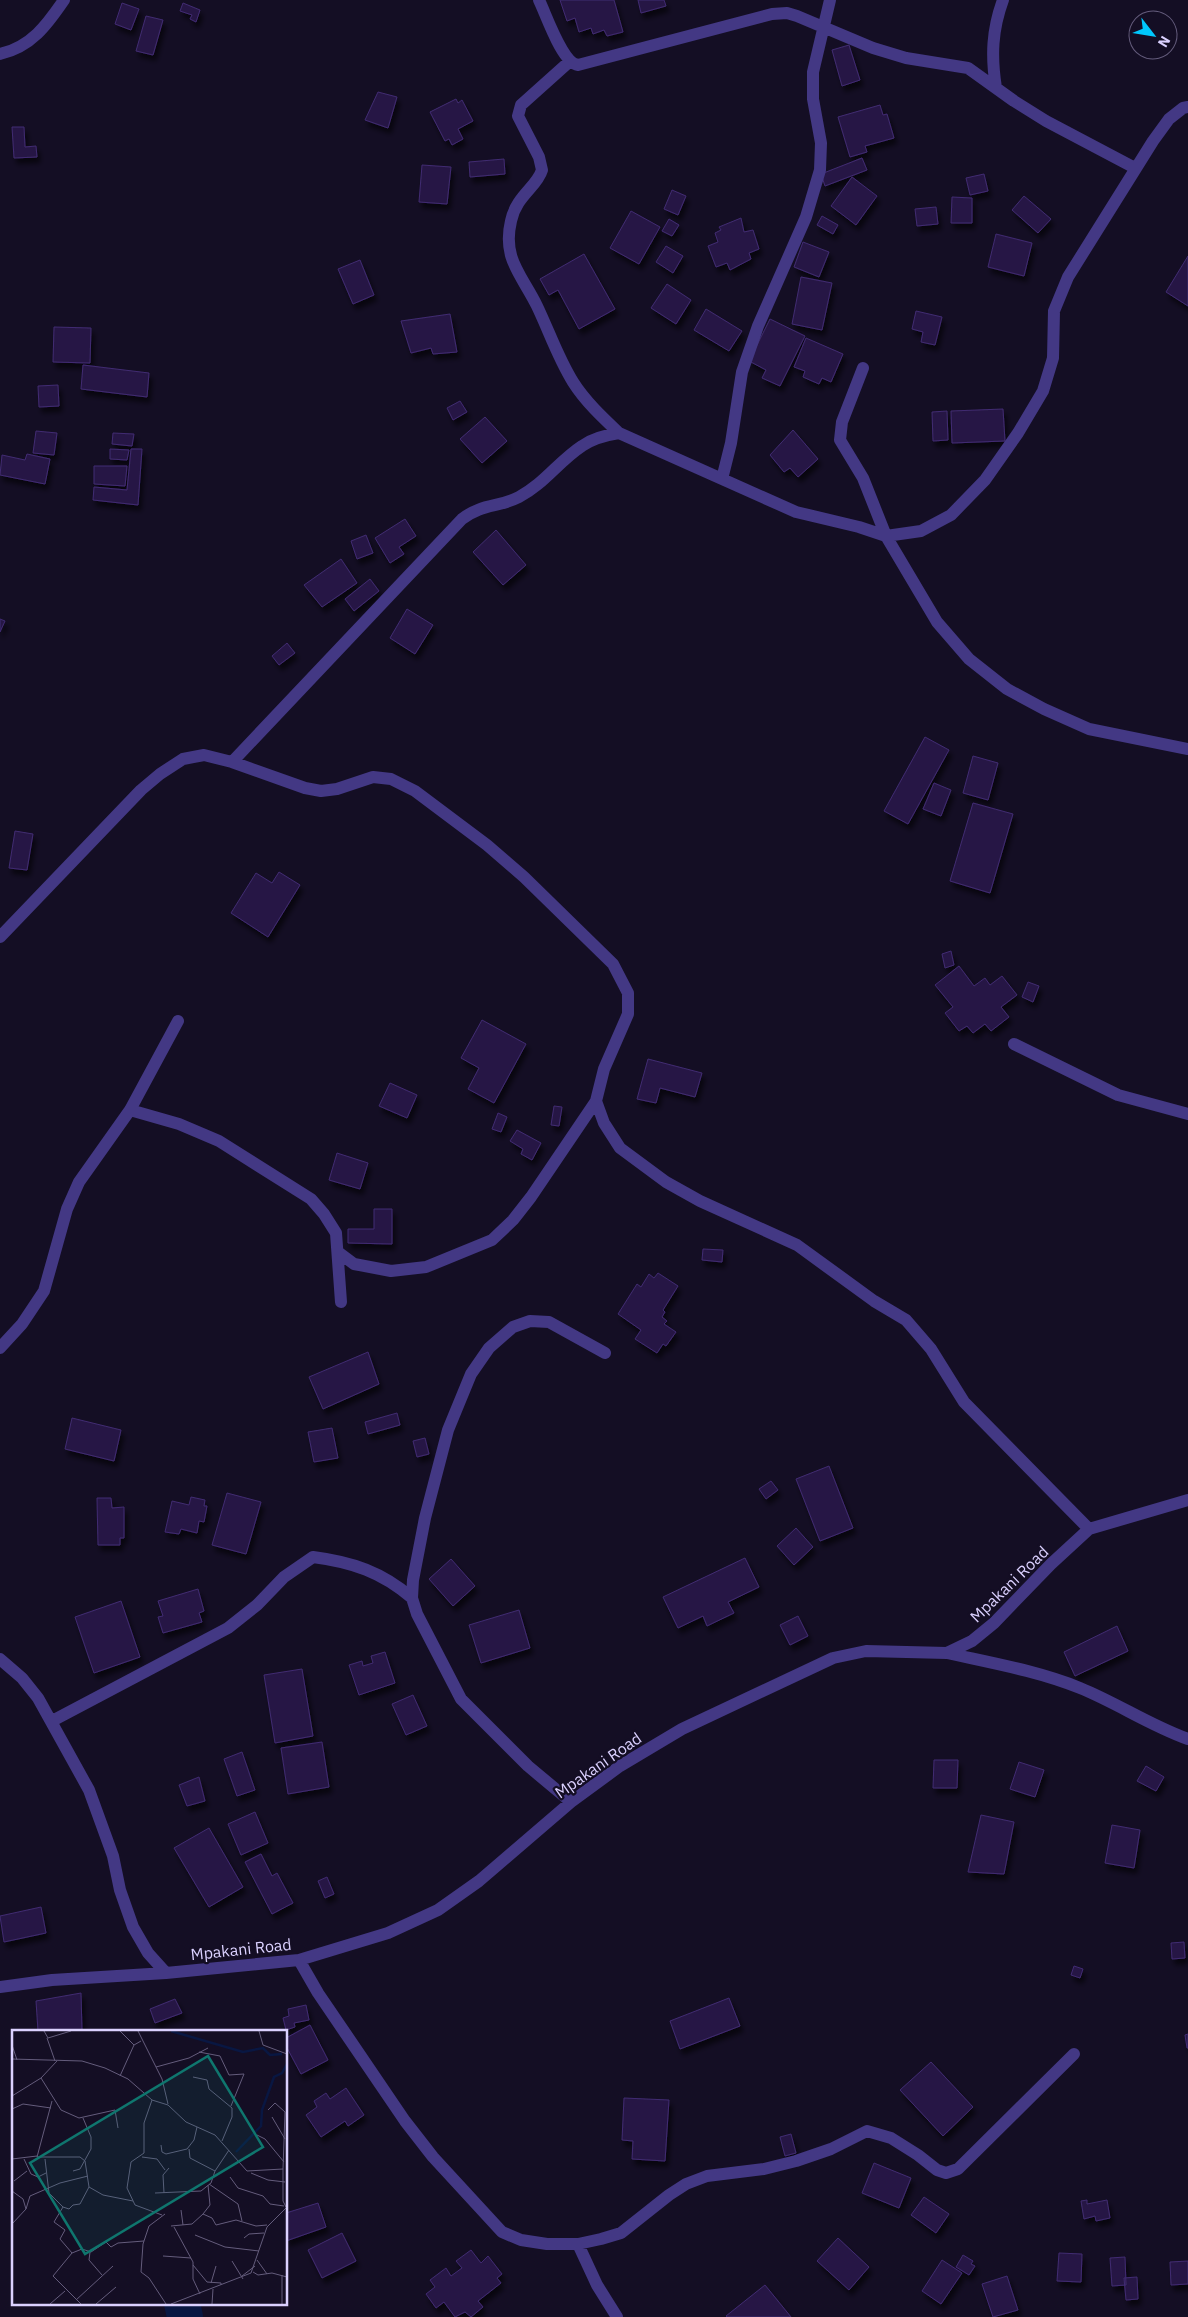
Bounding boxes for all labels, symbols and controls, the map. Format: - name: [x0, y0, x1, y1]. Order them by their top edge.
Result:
- north arrow: [1128, 10, 1178, 60]
- text: N: [1154, 33, 1174, 51]
- street label: Mpakani Road: [966, 1542, 1052, 1626]
- street label: Mpakani Road: [551, 1728, 645, 1802]
- street label: Mpakani Road: [190, 1934, 292, 1964]
- inset map: [12, 2030, 288, 2304]

